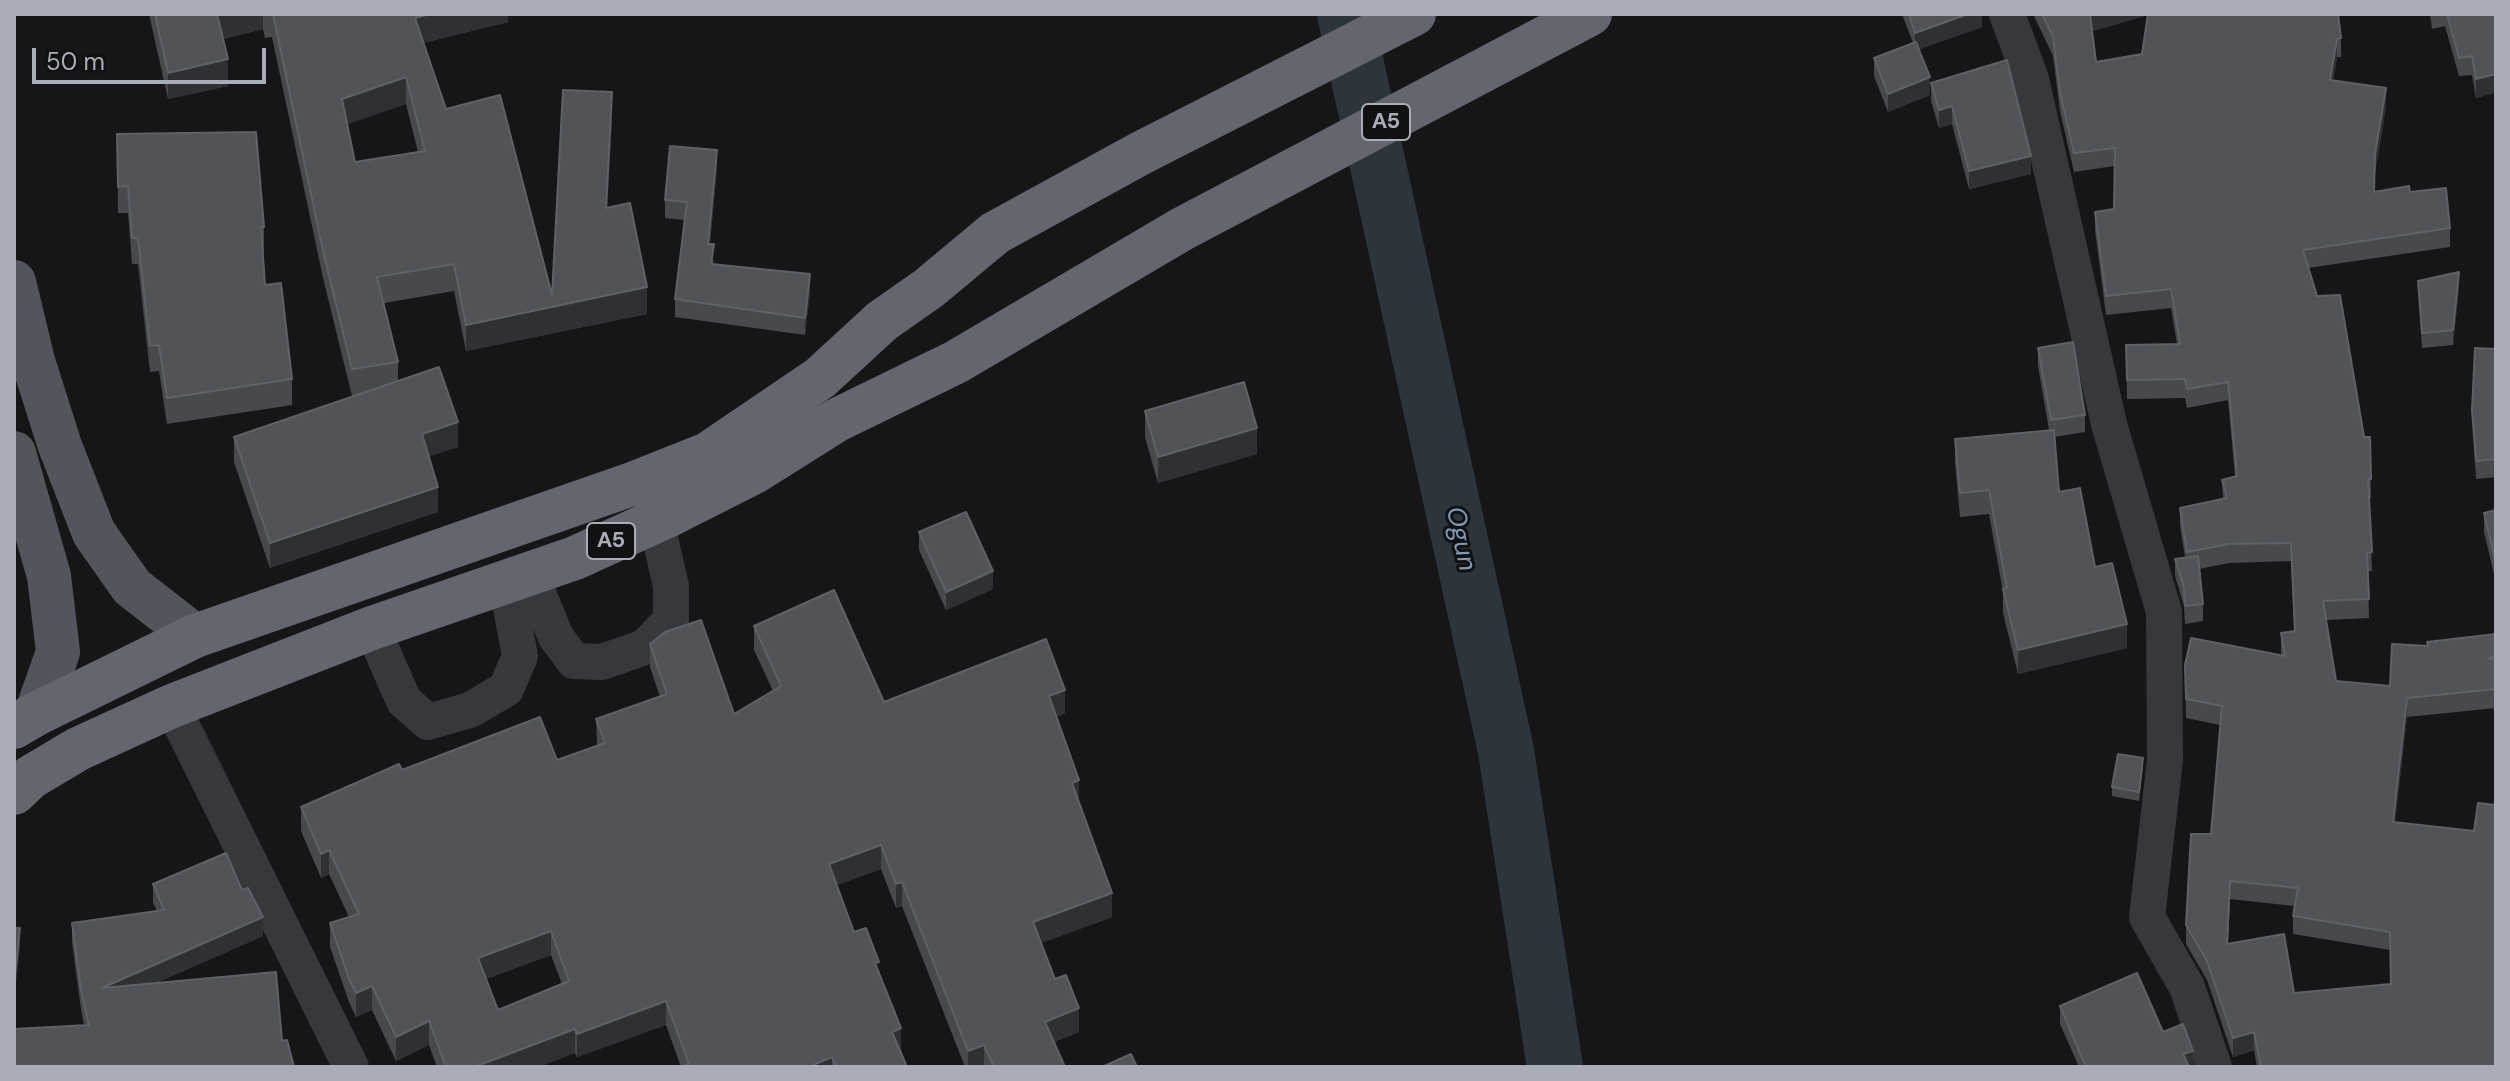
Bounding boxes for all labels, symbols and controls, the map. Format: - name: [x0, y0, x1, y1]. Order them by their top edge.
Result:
- scale bar: [36, 32, 270, 82]
- text: 50 m: [46, 46, 105, 77]
- road number: A5: [1362, 104, 1410, 140]
- water label: Ogun: [1438, 504, 1482, 574]
- road number: A5: [587, 523, 635, 559]

